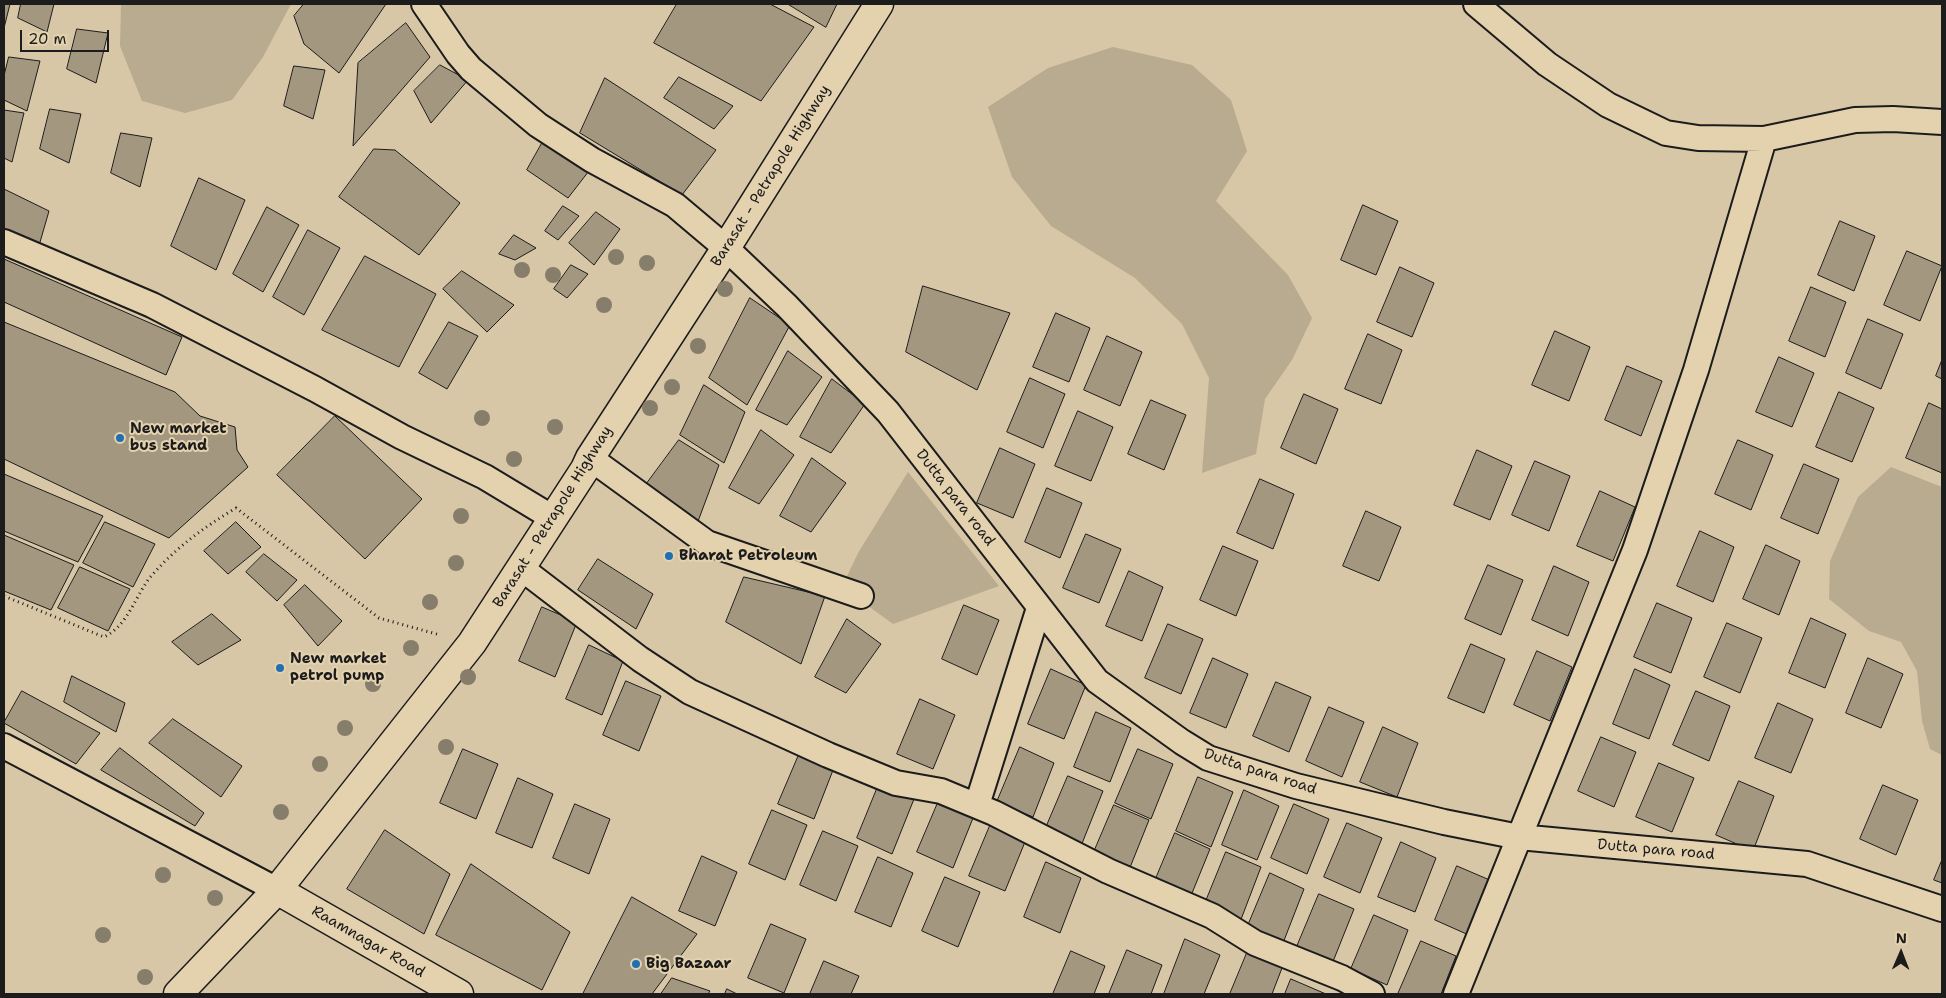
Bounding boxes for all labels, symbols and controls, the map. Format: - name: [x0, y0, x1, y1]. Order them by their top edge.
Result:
- scale bar: [22, 20, 111, 52]
- text: 20 m: [28, 29, 67, 49]
- street label: Barasat - Petrapole Highway: [708, 82, 834, 270]
- place label: New market bus stand: [130, 420, 227, 455]
- street label: Barasat - Petrapole Highway: [490, 423, 616, 611]
- marker: New market bus stand: [114, 432, 126, 444]
- street label: Dutta para road: [912, 446, 998, 550]
- place label: Bharat Petroleum: [679, 547, 818, 565]
- marker: Bharat Petroleum: [663, 550, 675, 562]
- place label: New market petrol pump: [290, 650, 387, 685]
- marker: New market petrol pump: [274, 662, 286, 674]
- street label: Dutta para road: [1201, 745, 1319, 799]
- street label: Dutta para road: [1597, 836, 1715, 864]
- street label: Raamnagar Road: [308, 902, 428, 982]
- north arrow: [1876, 928, 1926, 978]
- text: N: [1896, 929, 1907, 947]
- place label: Big Bazaar: [646, 955, 732, 973]
- marker: Big Bazaar: [630, 958, 642, 970]

